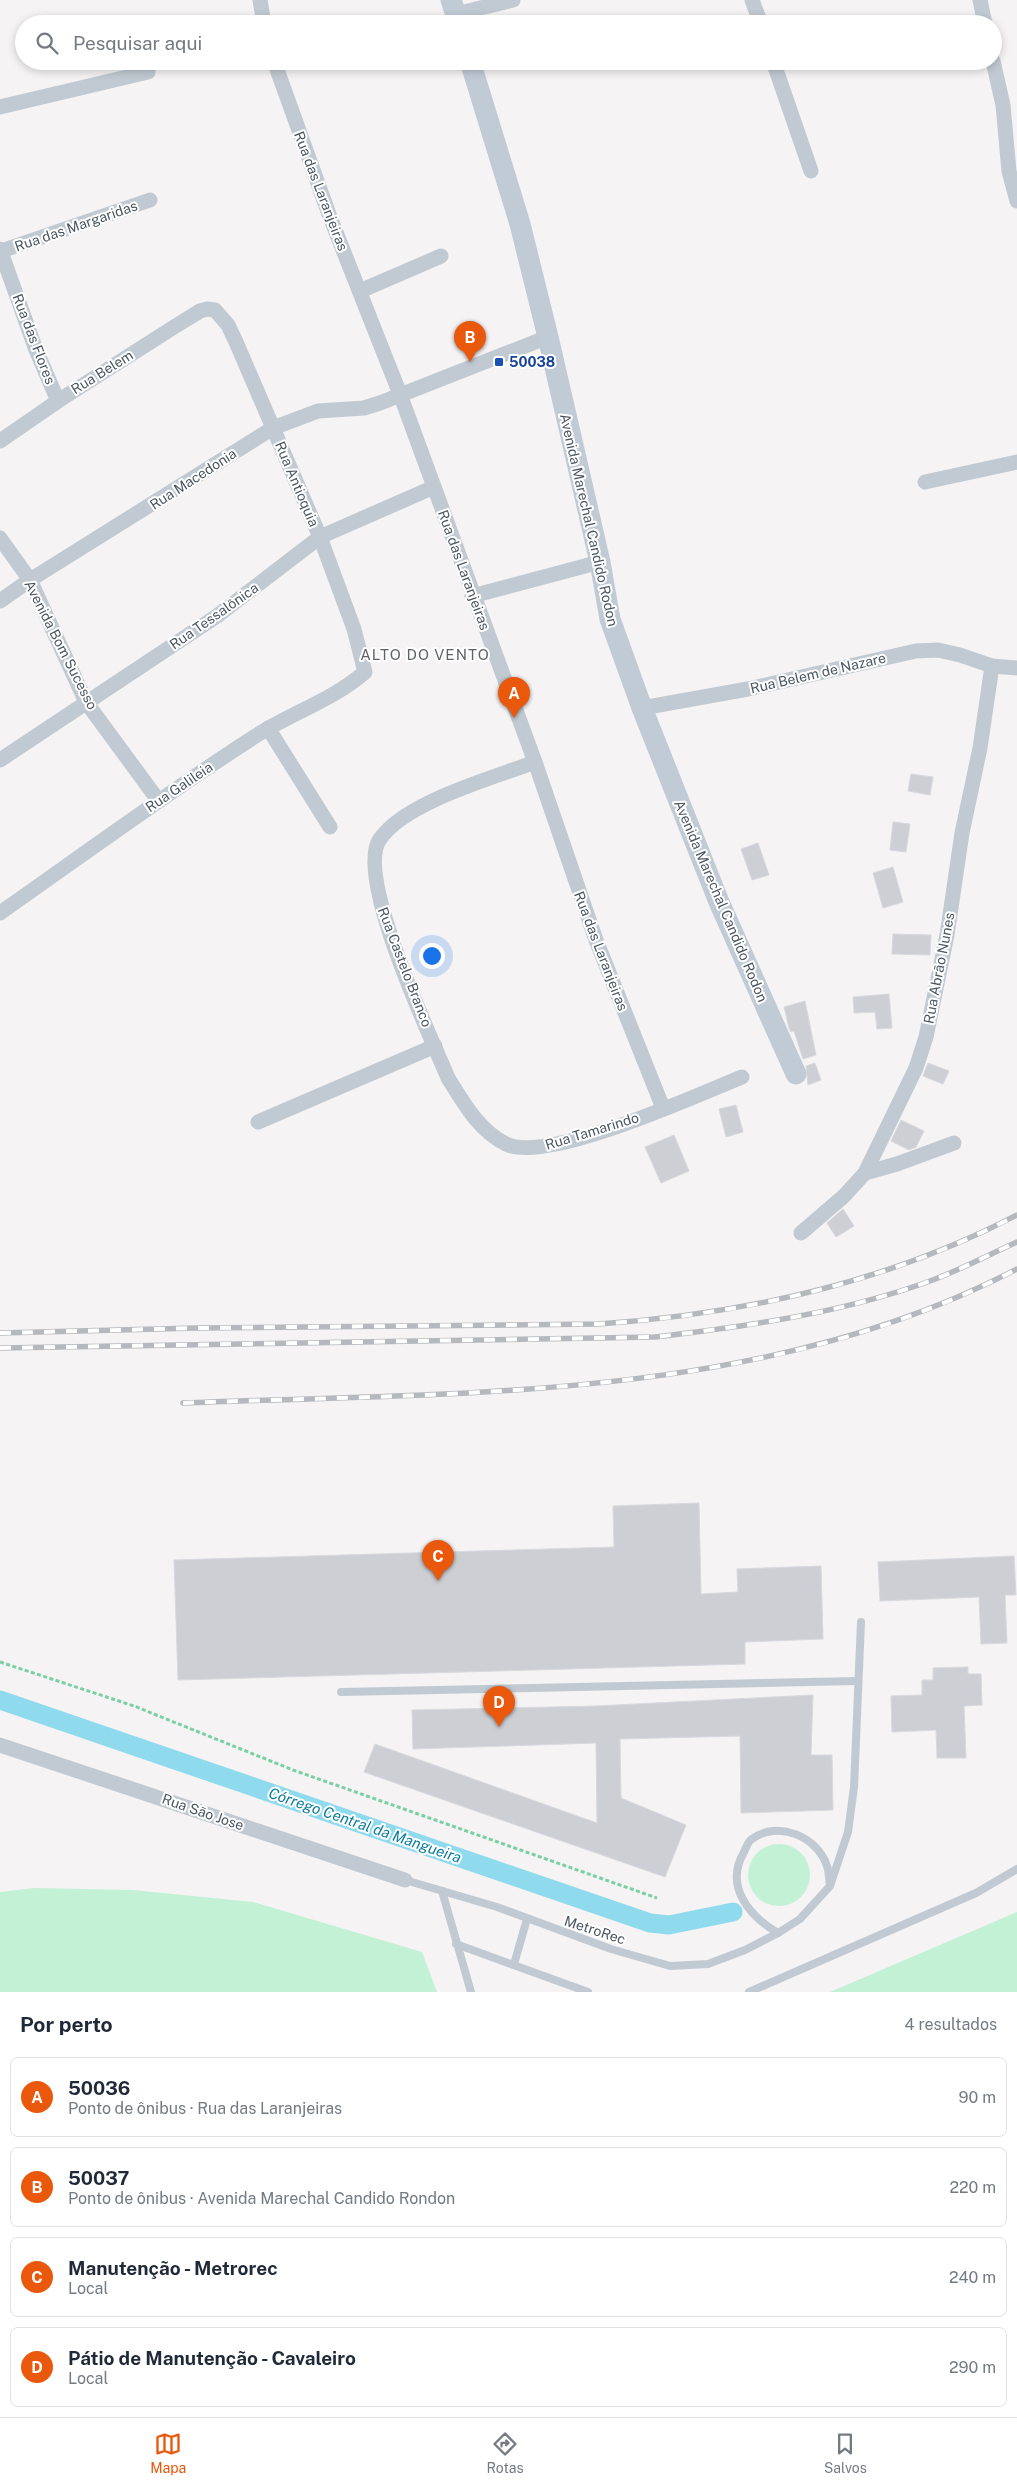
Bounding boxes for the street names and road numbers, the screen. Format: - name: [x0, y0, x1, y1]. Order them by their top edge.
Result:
- street label: Rua das Laranjeiras: [291, 129, 351, 253]
- street label: Rua das Margaridas: [13, 198, 139, 254]
- street label: Rua das Flores: [9, 292, 59, 386]
- street label: Rua Belem: [68, 347, 136, 397]
- street label: Avenida Marechal Candido Rodon: [557, 412, 621, 628]
- street label: Rua Antioquia: [272, 439, 322, 529]
- street label: Rua Macedonia: [147, 445, 239, 513]
- street label: Rua das Laranjeiras: [435, 508, 493, 632]
- street label: Avenida Bom Sucesso: [21, 578, 101, 712]
- street label: Rua Tessalônica: [167, 580, 261, 652]
- street label: Rua Belem de Nazare: [749, 650, 887, 696]
- street label: Rua Galileia: [142, 759, 216, 815]
- street label: Avenida Marechal Candido Rodon: [671, 798, 771, 1004]
- street label: Rua das Laranjeiras: [571, 889, 631, 1013]
- street label: Rua Castelo Branco: [375, 905, 435, 1029]
- street label: Rua Abrão Nunes: [920, 911, 958, 1025]
- street label: Rua Tamarindo: [543, 1109, 641, 1153]
- street label: Rua São Jose: [160, 1791, 246, 1833]
- street label: MetroRec: [562, 1913, 628, 1947]

